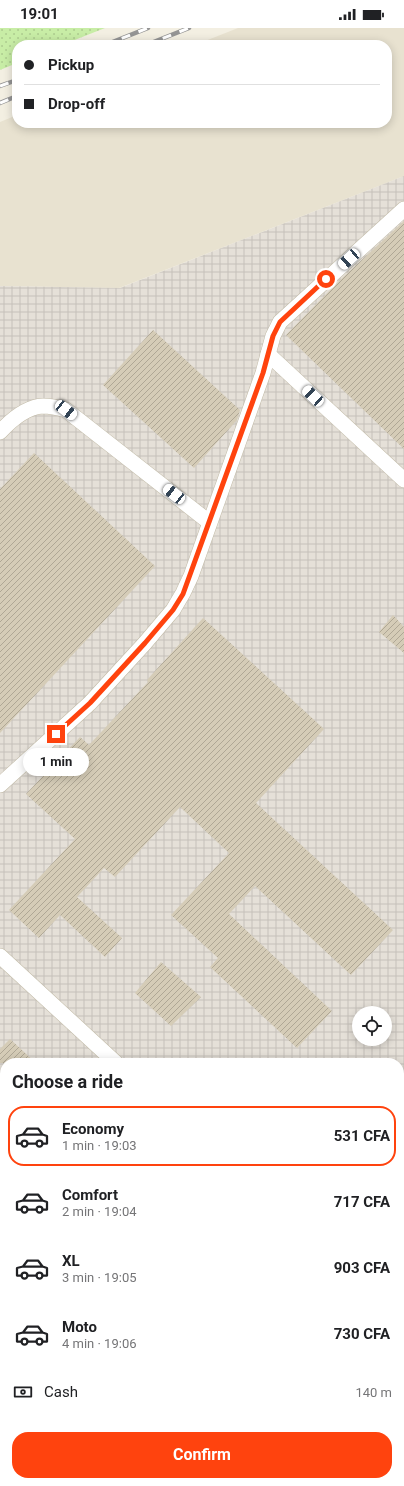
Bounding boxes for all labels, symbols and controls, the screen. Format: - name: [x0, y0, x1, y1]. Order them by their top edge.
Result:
- text: 19:01: [20, 5, 59, 23]
- text: Pickup: [48, 56, 94, 74]
- text: Drop-off: [48, 95, 105, 113]
- car: [336, 247, 362, 271]
- route start: [317, 270, 335, 288]
- car: [300, 383, 326, 409]
- car: [53, 398, 79, 422]
- car: [161, 482, 187, 506]
- route end: [47, 725, 65, 743]
- callout: 1 min: [23, 748, 89, 776]
- text: 1 min: [40, 754, 72, 769]
- map controls: [352, 1006, 392, 1046]
- button: locate: [352, 1006, 392, 1046]
- text: Choose a ride: [12, 1071, 123, 1092]
- icon: car: [14, 1118, 50, 1154]
- text: Economy: [62, 1120, 124, 1138]
- text: 531 CFA: [334, 1127, 390, 1145]
- text: 1 min · 19:03: [62, 1138, 137, 1153]
- icon: car: [14, 1184, 50, 1220]
- text: Comfort: [62, 1186, 118, 1204]
- text: 717 CFA: [334, 1193, 390, 1211]
- text: 2 min · 19:04: [62, 1204, 137, 1219]
- icon: car: [14, 1250, 50, 1286]
- text: XL: [62, 1252, 80, 1270]
- text: 903 CFA: [334, 1259, 390, 1277]
- text: 3 min · 19:05: [62, 1270, 137, 1285]
- icon: car: [14, 1316, 50, 1352]
- text: Moto: [62, 1318, 97, 1336]
- text: 730 CFA: [334, 1325, 390, 1343]
- text: 4 min · 19:06: [62, 1336, 137, 1351]
- icon: cash: [12, 1381, 34, 1403]
- text: Cash: [44, 1383, 78, 1401]
- text: 140 m: [355, 1385, 392, 1400]
- button: Confirm: [12, 1432, 392, 1478]

